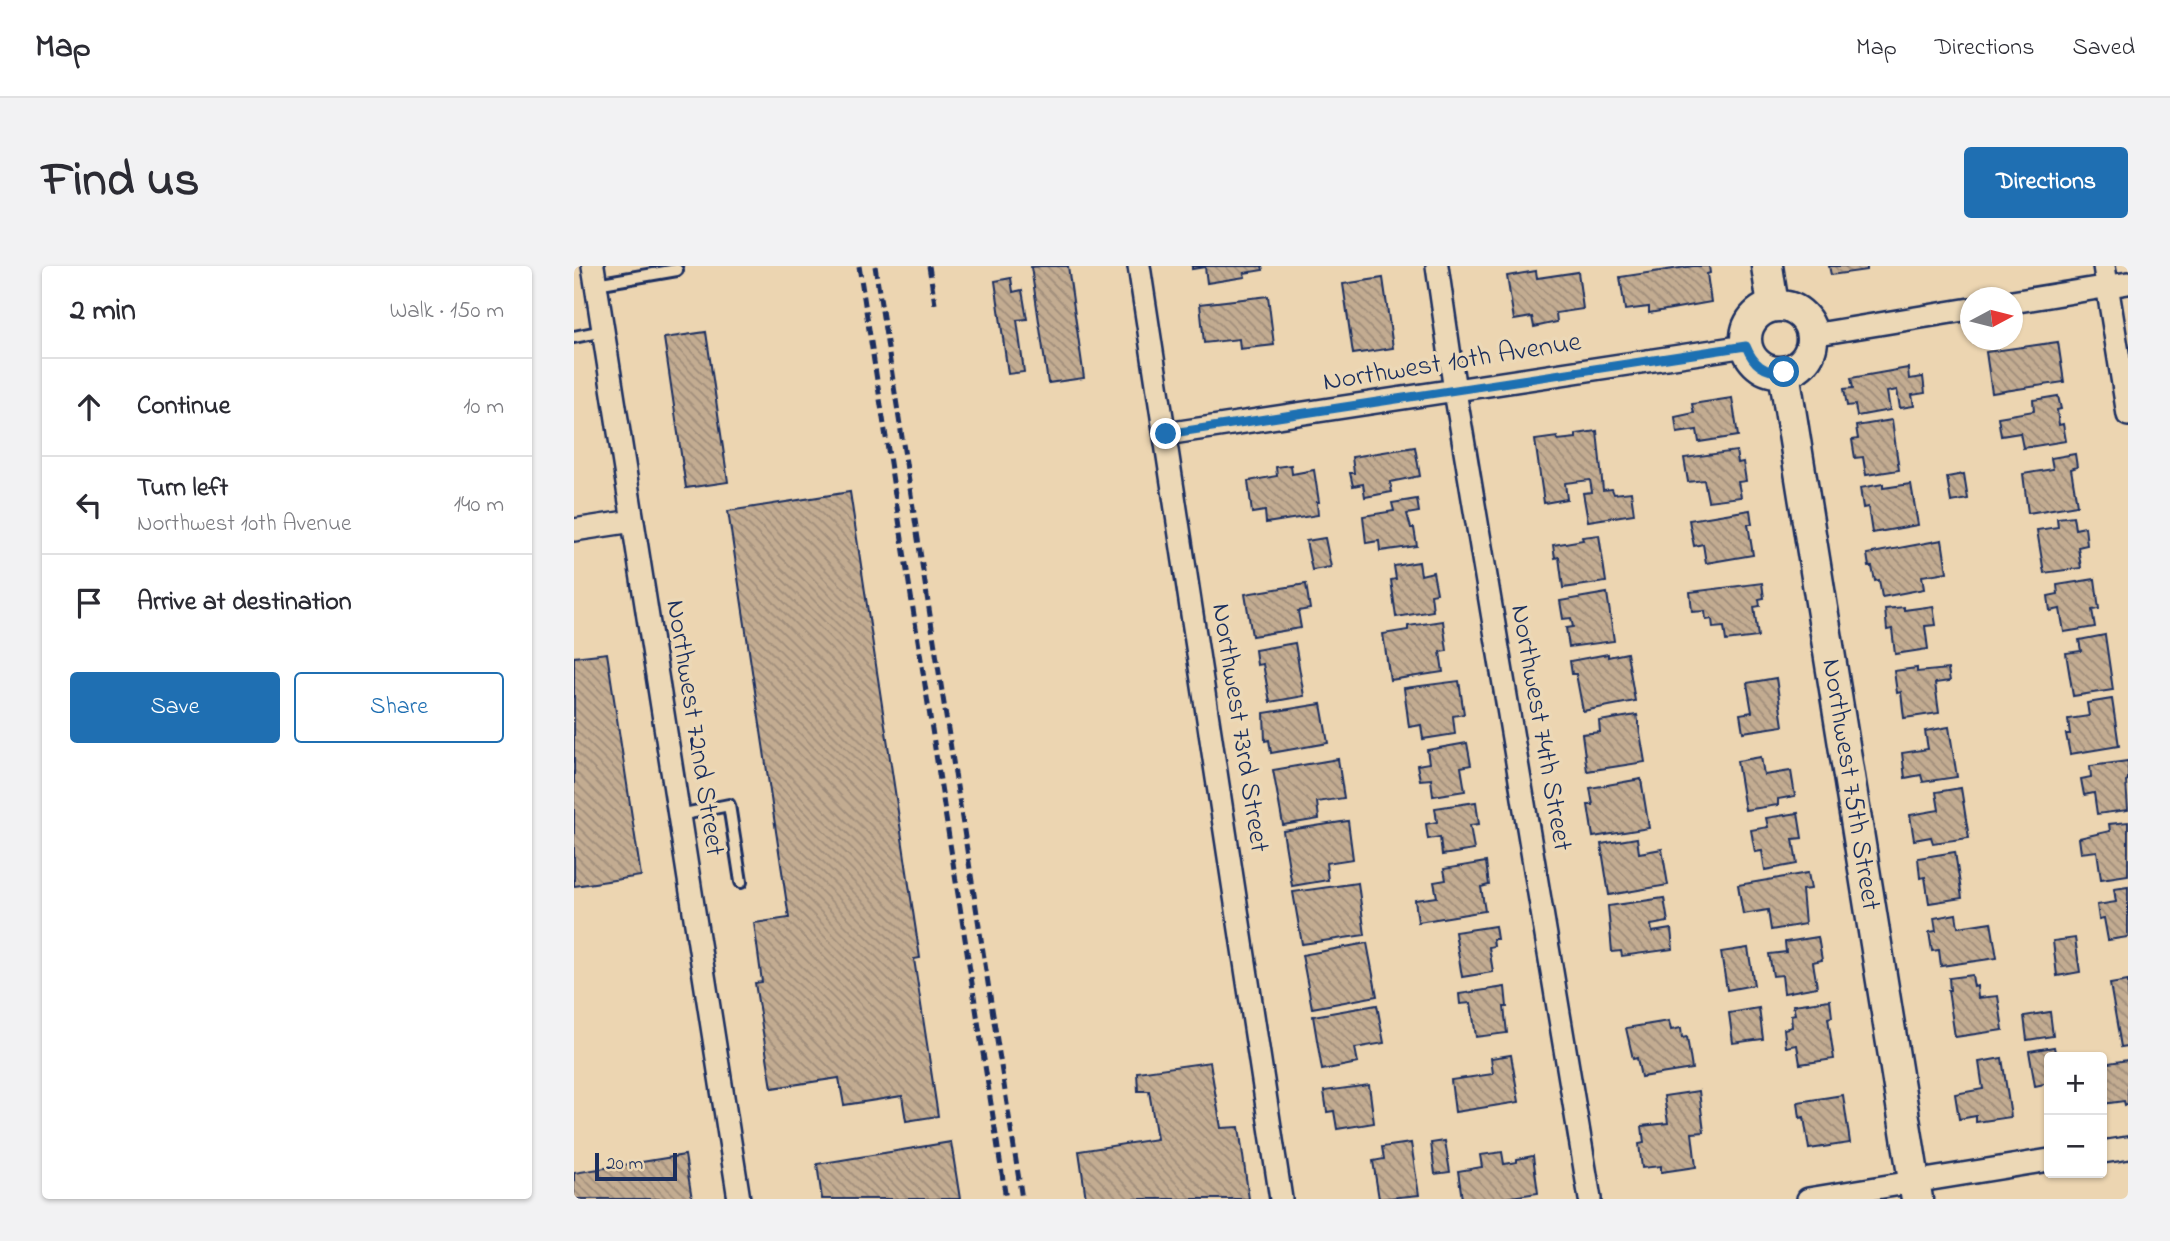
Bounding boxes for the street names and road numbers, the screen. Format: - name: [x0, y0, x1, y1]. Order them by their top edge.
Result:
- street label: Northwest 10th Avenue: [1320, 322, 1584, 404]
- street label: Northwest 72nd Street: [653, 597, 735, 859]
- street label: Northwest 73rd Street: [1199, 601, 1279, 855]
- street label: Northwest 74th Street: [1498, 601, 1582, 855]
- street label: Northwest 75th Street: [1810, 656, 1891, 914]

